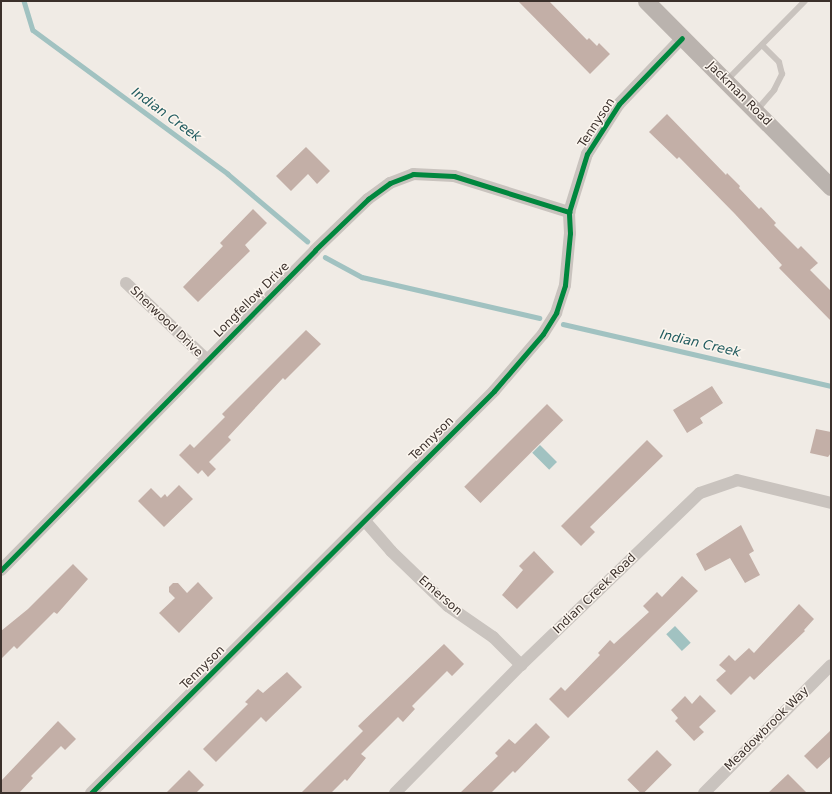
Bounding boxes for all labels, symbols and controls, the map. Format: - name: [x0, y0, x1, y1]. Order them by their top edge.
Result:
- street label: Jackman Road: [704, 59, 774, 129]
- water label: Indian Creek: [128, 85, 204, 145]
- street label: Tennyson: [576, 96, 618, 150]
- street label: Longfellow Drive: [211, 259, 293, 341]
- street label: Sherwood Drive: [127, 284, 205, 360]
- water label: Indian Creek: [658, 327, 742, 361]
- street label: Tennyson: [407, 414, 457, 464]
- street label: Indian Creek Road: [551, 551, 639, 637]
- street label: Emerson: [415, 573, 465, 619]
- street label: Tennyson: [178, 643, 228, 693]
- street label: Meadowbrook Way: [722, 684, 812, 774]

